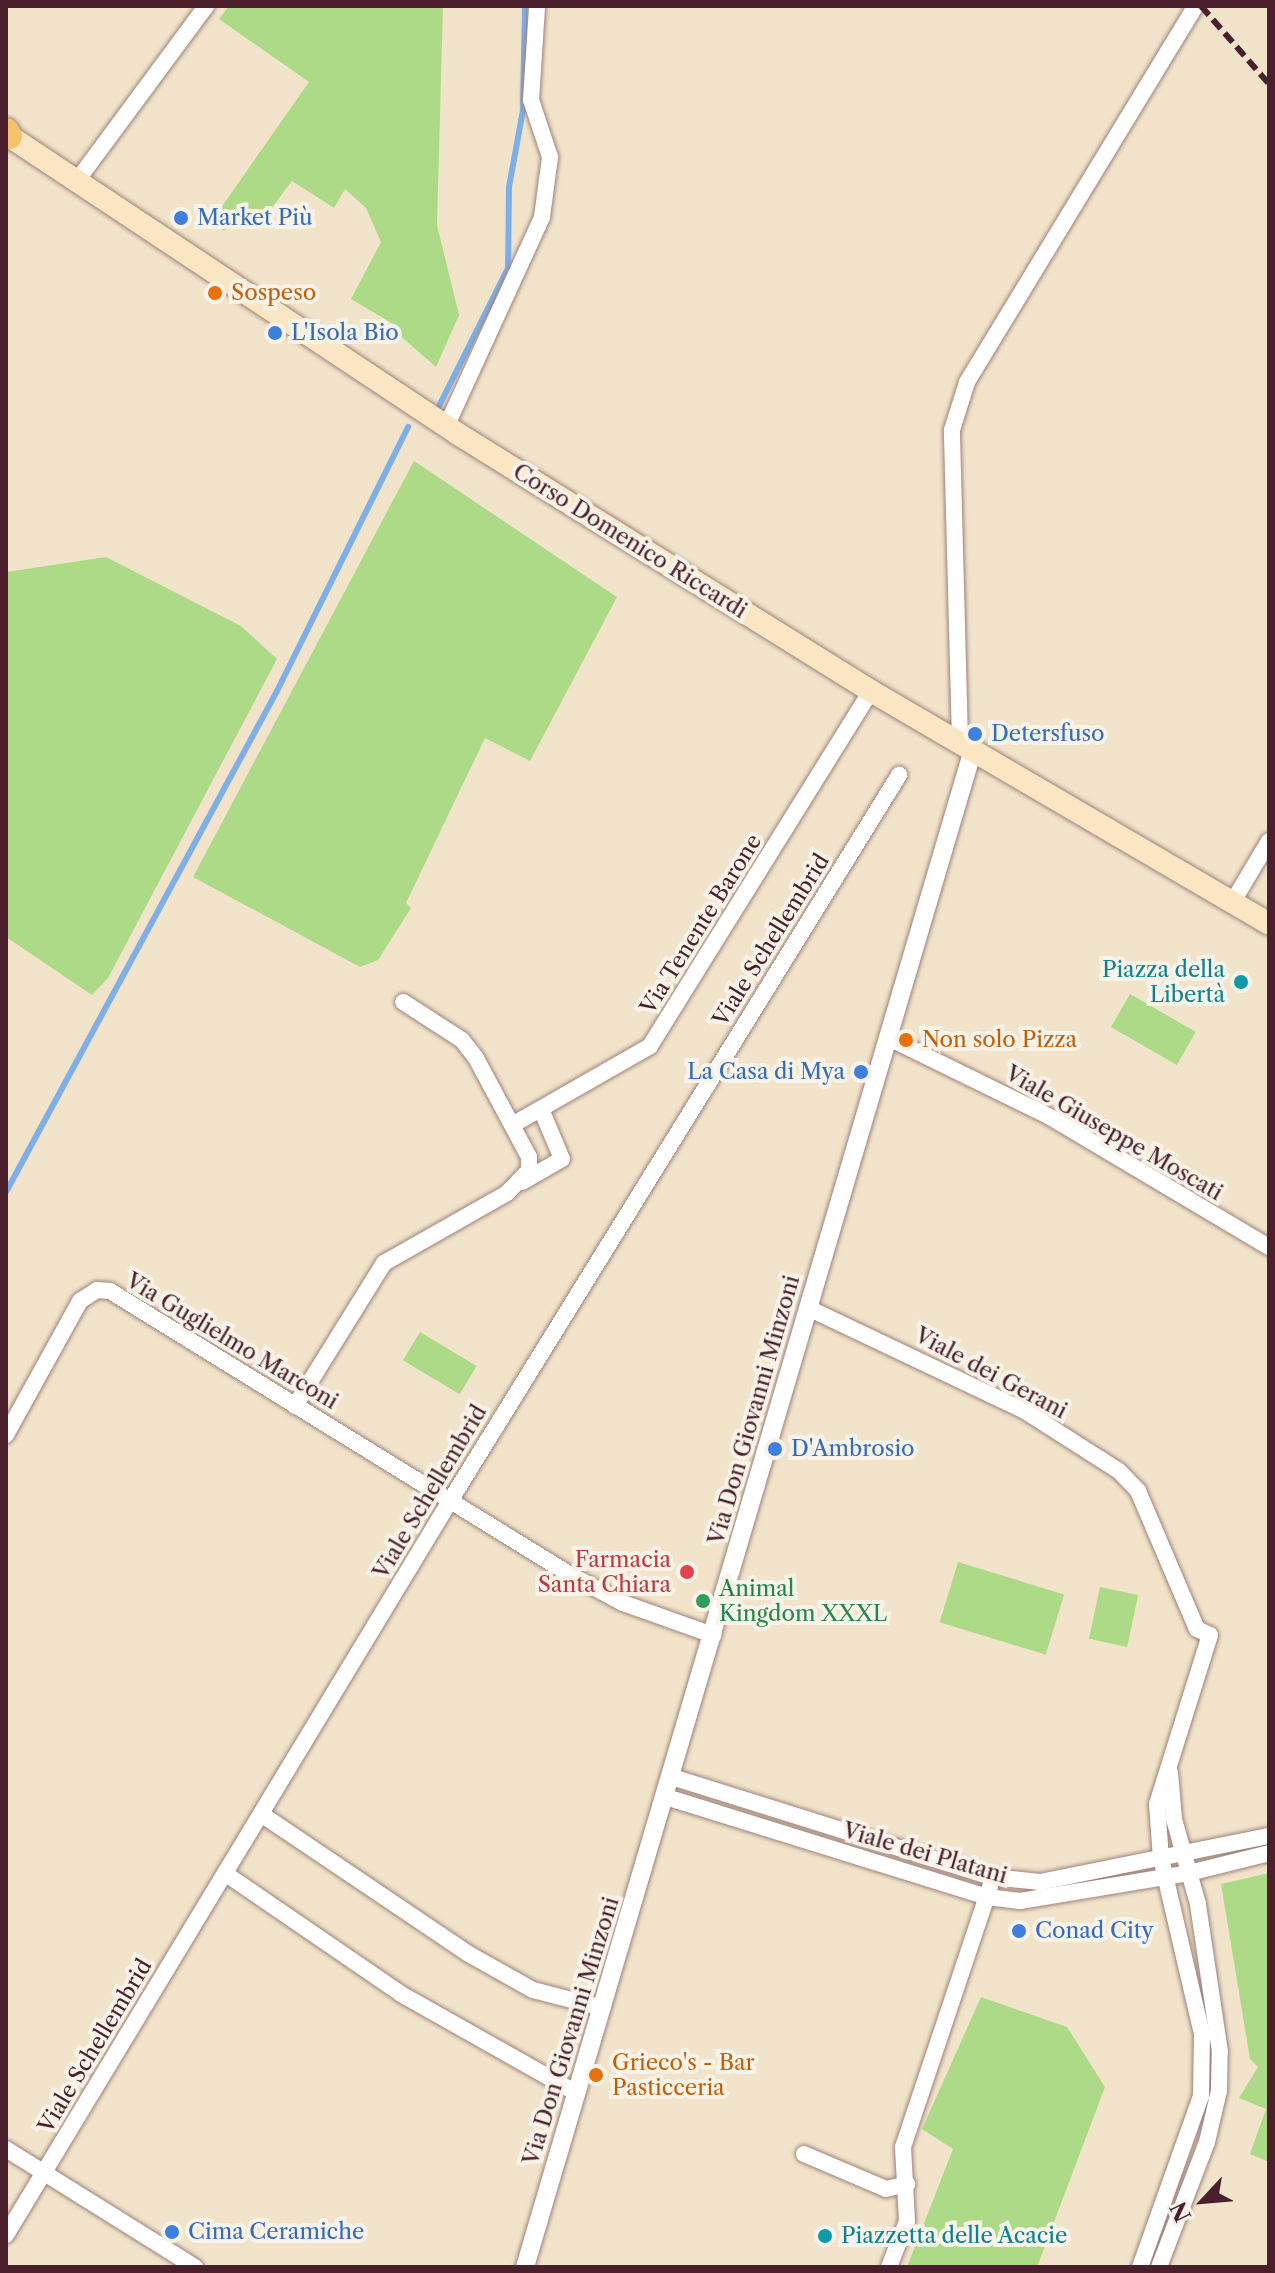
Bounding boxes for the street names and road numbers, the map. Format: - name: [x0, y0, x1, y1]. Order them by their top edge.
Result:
- street label: Corso Domenico Riccardi: [508, 458, 752, 624]
- street label: Via Tenente Barone: [635, 829, 767, 1019]
- street label: Viale Schellembrid: [707, 849, 835, 1031]
- street label: Viale Giuseppe Moscati: [1001, 1060, 1227, 1206]
- street label: Via Guglielmo Marconi: [121, 1267, 343, 1415]
- street label: Via Don Giovanni Minzoni: [703, 1272, 805, 1548]
- street label: Viale dei Gerani: [910, 1322, 1072, 1424]
- street label: Viale Schellembrid: [368, 1400, 492, 1584]
- street label: Viale dei Platani: [840, 1817, 1010, 1889]
- street label: Via Don Giovanni Minzoni: [518, 1894, 624, 2168]
- street label: Viale Schellembrid: [33, 1954, 157, 2138]

